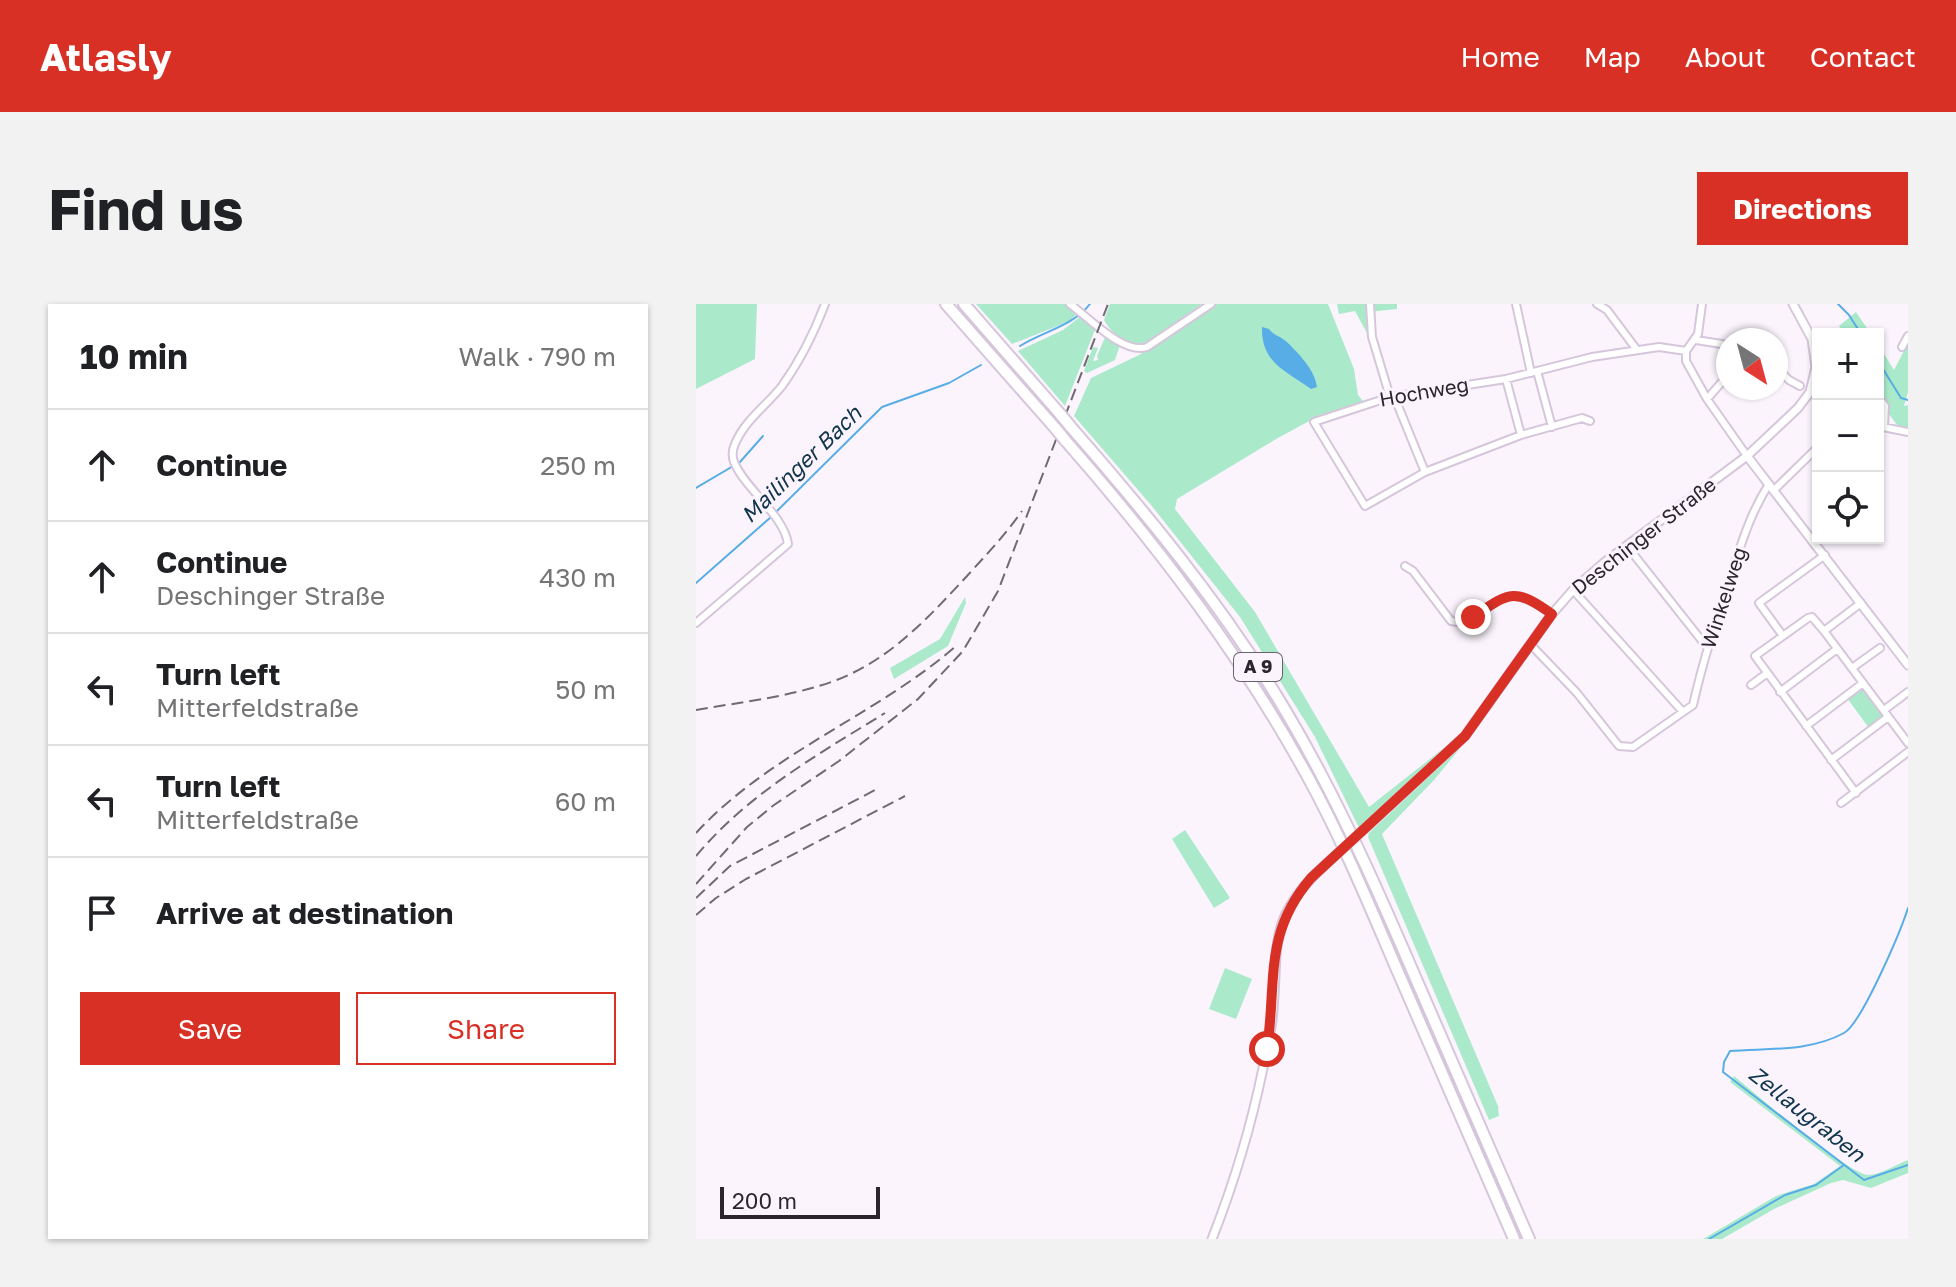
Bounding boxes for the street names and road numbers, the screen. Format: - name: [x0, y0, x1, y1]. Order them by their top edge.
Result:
- street label: Hochweg: [1377, 371, 1470, 411]
- street label: Deschinger Straße: [1567, 471, 1720, 599]
- street label: Winkelweg: [1695, 544, 1751, 652]
- road number: A 9: [1234, 653, 1282, 681]

